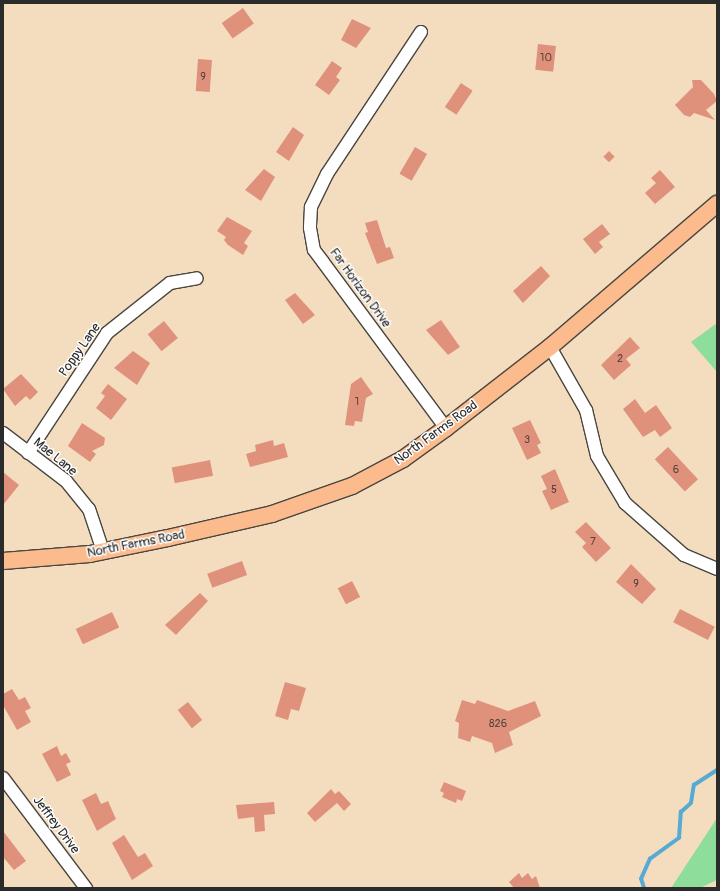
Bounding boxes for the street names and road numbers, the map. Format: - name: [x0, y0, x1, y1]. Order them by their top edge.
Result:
- street label: Far Horizon Drive: [326, 245, 394, 331]
- street label: Poppy Lane: [56, 320, 104, 380]
- street label: North Farms Road: [391, 398, 481, 468]
- street label: Mae Lane: [30, 435, 80, 479]
- street label: North Farms Road: [86, 527, 186, 561]
- street label: Jeffrey Drive: [29, 793, 83, 857]

